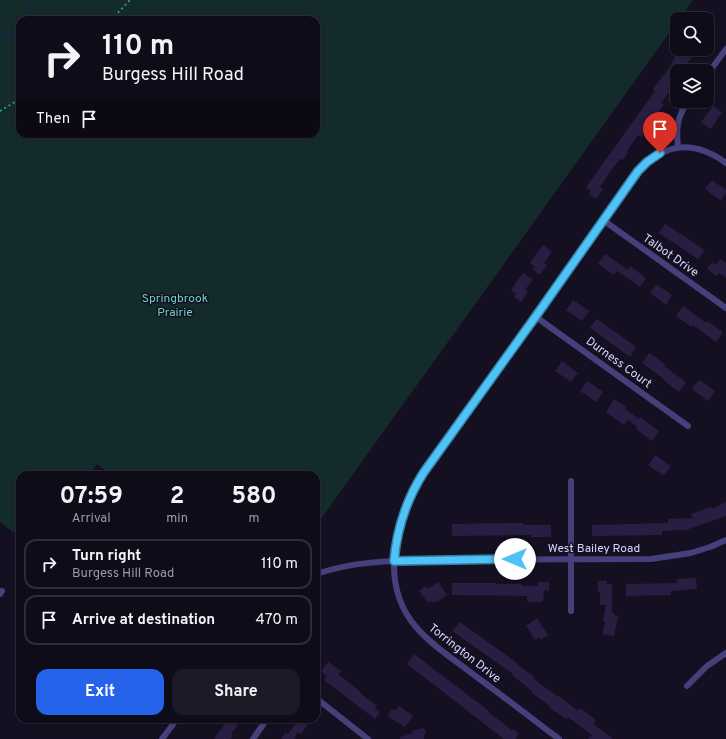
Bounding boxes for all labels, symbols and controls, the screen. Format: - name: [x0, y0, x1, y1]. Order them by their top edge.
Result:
- map controls: [670, 12, 714, 108]
- button: search: [670, 12, 714, 56]
- text: 110 m: [102, 29, 174, 65]
- icon: right: [36, 32, 88, 84]
- text: Burgess Hill Road: [102, 64, 244, 87]
- button: layers: [670, 64, 714, 108]
- icon: arrive: [78, 108, 100, 130]
- text: Then: [36, 110, 70, 129]
- pin: [643, 112, 677, 153]
- icon: arrive: [649, 118, 671, 140]
- street label: Talbot Drive: [639, 231, 702, 281]
- park label: Springbrook Prairie: [142, 291, 208, 321]
- street label: Durness Court: [582, 333, 655, 392]
- text: 07:59: [59, 482, 123, 512]
- text: 2: [170, 482, 185, 512]
- text: 580: [231, 482, 277, 512]
- text: Arrival: [72, 511, 111, 527]
- text: min: [166, 511, 188, 527]
- text: m: [248, 511, 260, 527]
- position arrow: [494, 538, 536, 580]
- street label: West Bailey Road: [548, 541, 640, 557]
- text: Turn right: [72, 547, 141, 566]
- icon: right: [38, 553, 60, 575]
- text: 110 m: [261, 555, 298, 574]
- text: Burgess Hill Road: [72, 566, 174, 582]
- icon: arrive: [38, 609, 60, 631]
- text: Arrive at destination: [72, 611, 215, 630]
- text: 470 m: [256, 611, 298, 630]
- street label: Torrington Drive: [425, 621, 504, 687]
- button: Exit: [36, 669, 164, 715]
- button: Share: [172, 669, 300, 715]

